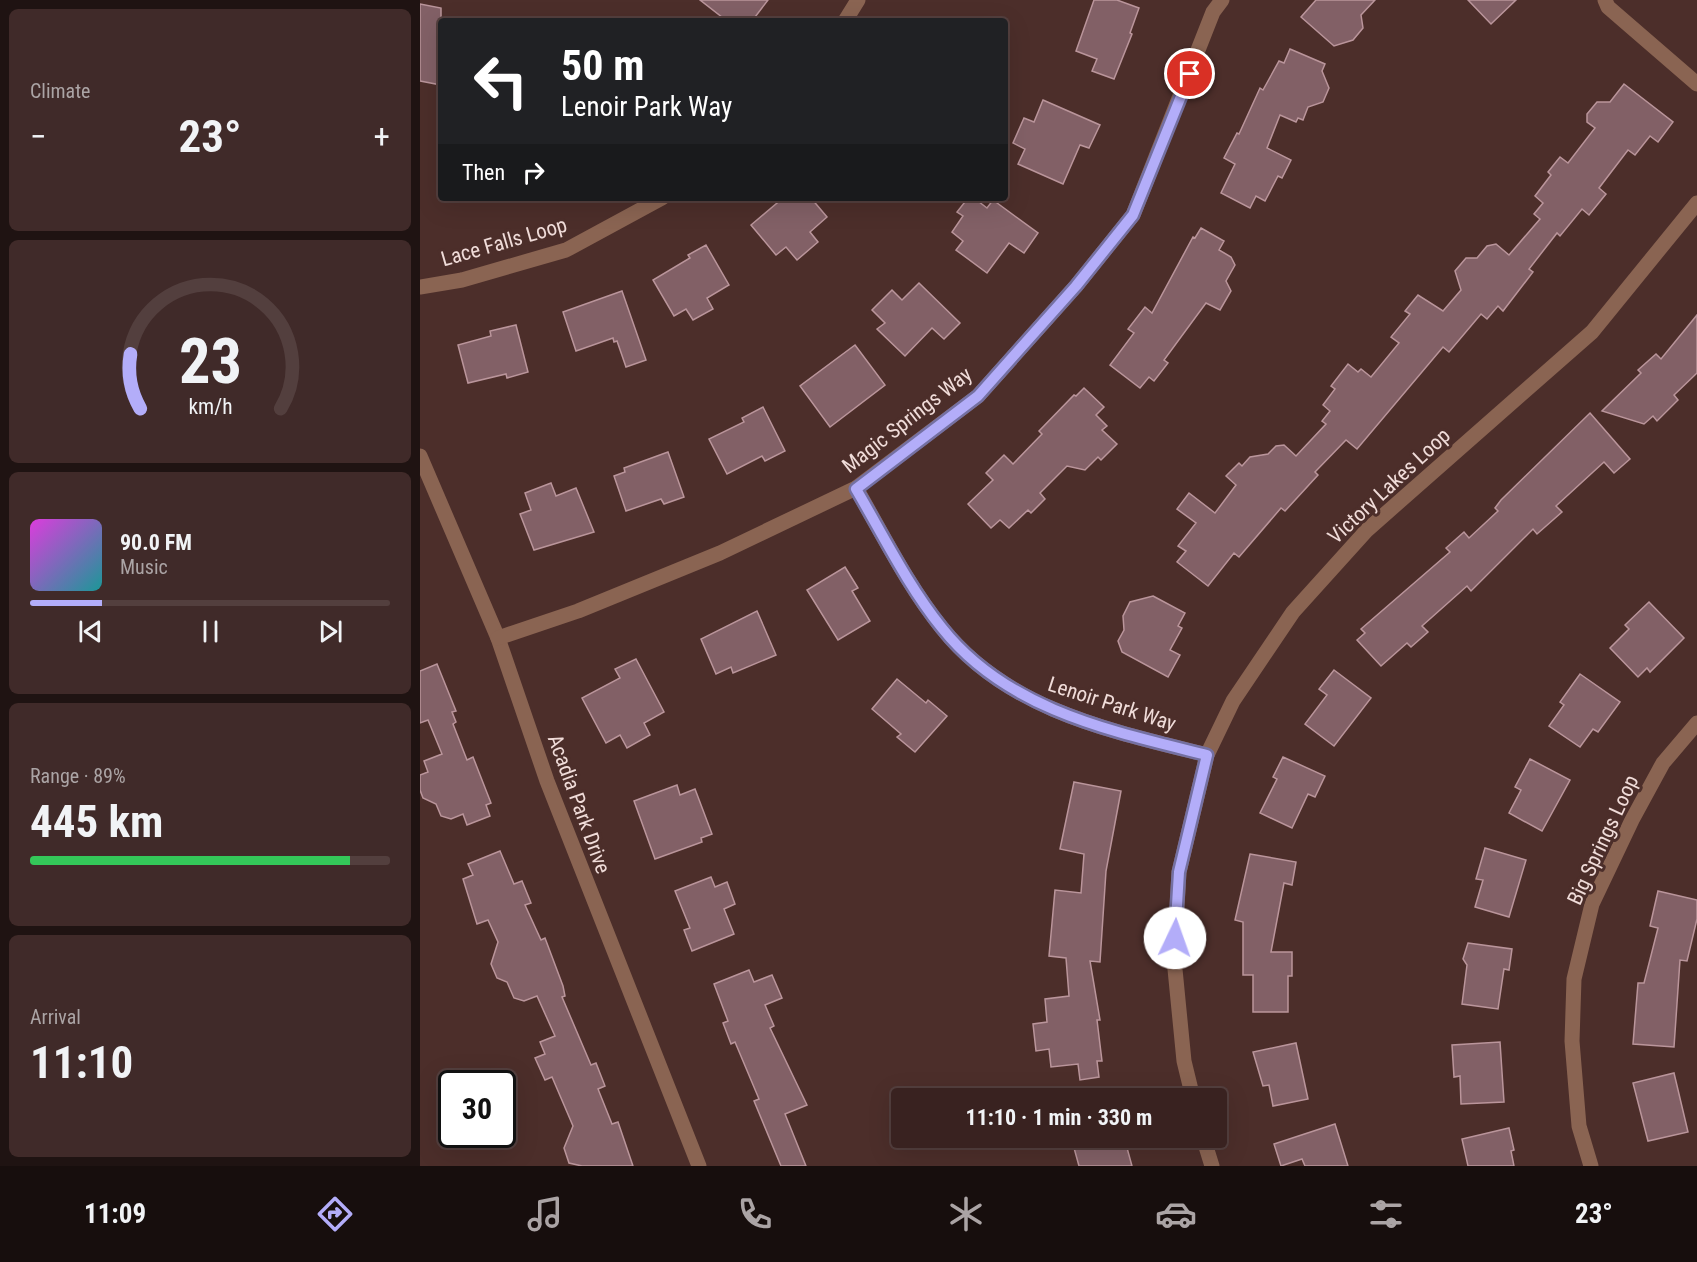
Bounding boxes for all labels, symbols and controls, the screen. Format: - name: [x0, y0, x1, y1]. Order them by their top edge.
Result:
- text: 50 m: [561, 41, 644, 90]
- icon: left: [462, 42, 540, 120]
- pin: [1164, 48, 1215, 99]
- icon: arrive: [1173, 57, 1206, 90]
- text: Climate: [30, 79, 90, 103]
- text: Lenoir Park Way: [561, 91, 732, 123]
- text: 23°: [179, 110, 242, 163]
- text: −: [30, 117, 47, 156]
- text: +: [374, 117, 390, 156]
- icon: right: [517, 156, 550, 189]
- text: Then: [462, 160, 505, 185]
- street label: Lace Falls Loop: [438, 213, 570, 271]
- text: 23: [178, 325, 242, 398]
- street label: Magic Springs Way: [838, 362, 977, 478]
- text: km/h: [188, 394, 232, 419]
- street label: Victory Lakes Loop: [1323, 423, 1455, 549]
- text: 90.0 FM: [120, 530, 192, 555]
- text: Music: [120, 555, 168, 579]
- icon: previous: [74, 615, 107, 648]
- icon: pause: [194, 615, 227, 648]
- icon: next: [314, 615, 347, 648]
- street label: Lenoir Park Way: [1045, 672, 1179, 736]
- street label: Acadia Park Drive: [543, 731, 615, 877]
- text: Range · 89%: [30, 764, 126, 788]
- street label: Big Springs Loop: [1562, 771, 1644, 909]
- text: 445 km: [30, 795, 163, 848]
- position arrow: [1143, 906, 1207, 970]
- text: Arrival: [30, 1005, 81, 1029]
- text: 11:10: [30, 1036, 133, 1089]
- speed limit sign: 30: [438, 1070, 516, 1148]
- text: 11:10 · 1 min · 330 m: [966, 1105, 1152, 1130]
- icon: directions: [314, 1193, 356, 1235]
- icon: music: [524, 1193, 566, 1235]
- icon: phone: [734, 1193, 776, 1235]
- icon: climate: [945, 1193, 987, 1235]
- icon: car: [1155, 1193, 1197, 1235]
- icon: filters: [1365, 1193, 1407, 1235]
- text: 11:09: [84, 1198, 146, 1230]
- text: 23°: [1575, 1198, 1613, 1230]

